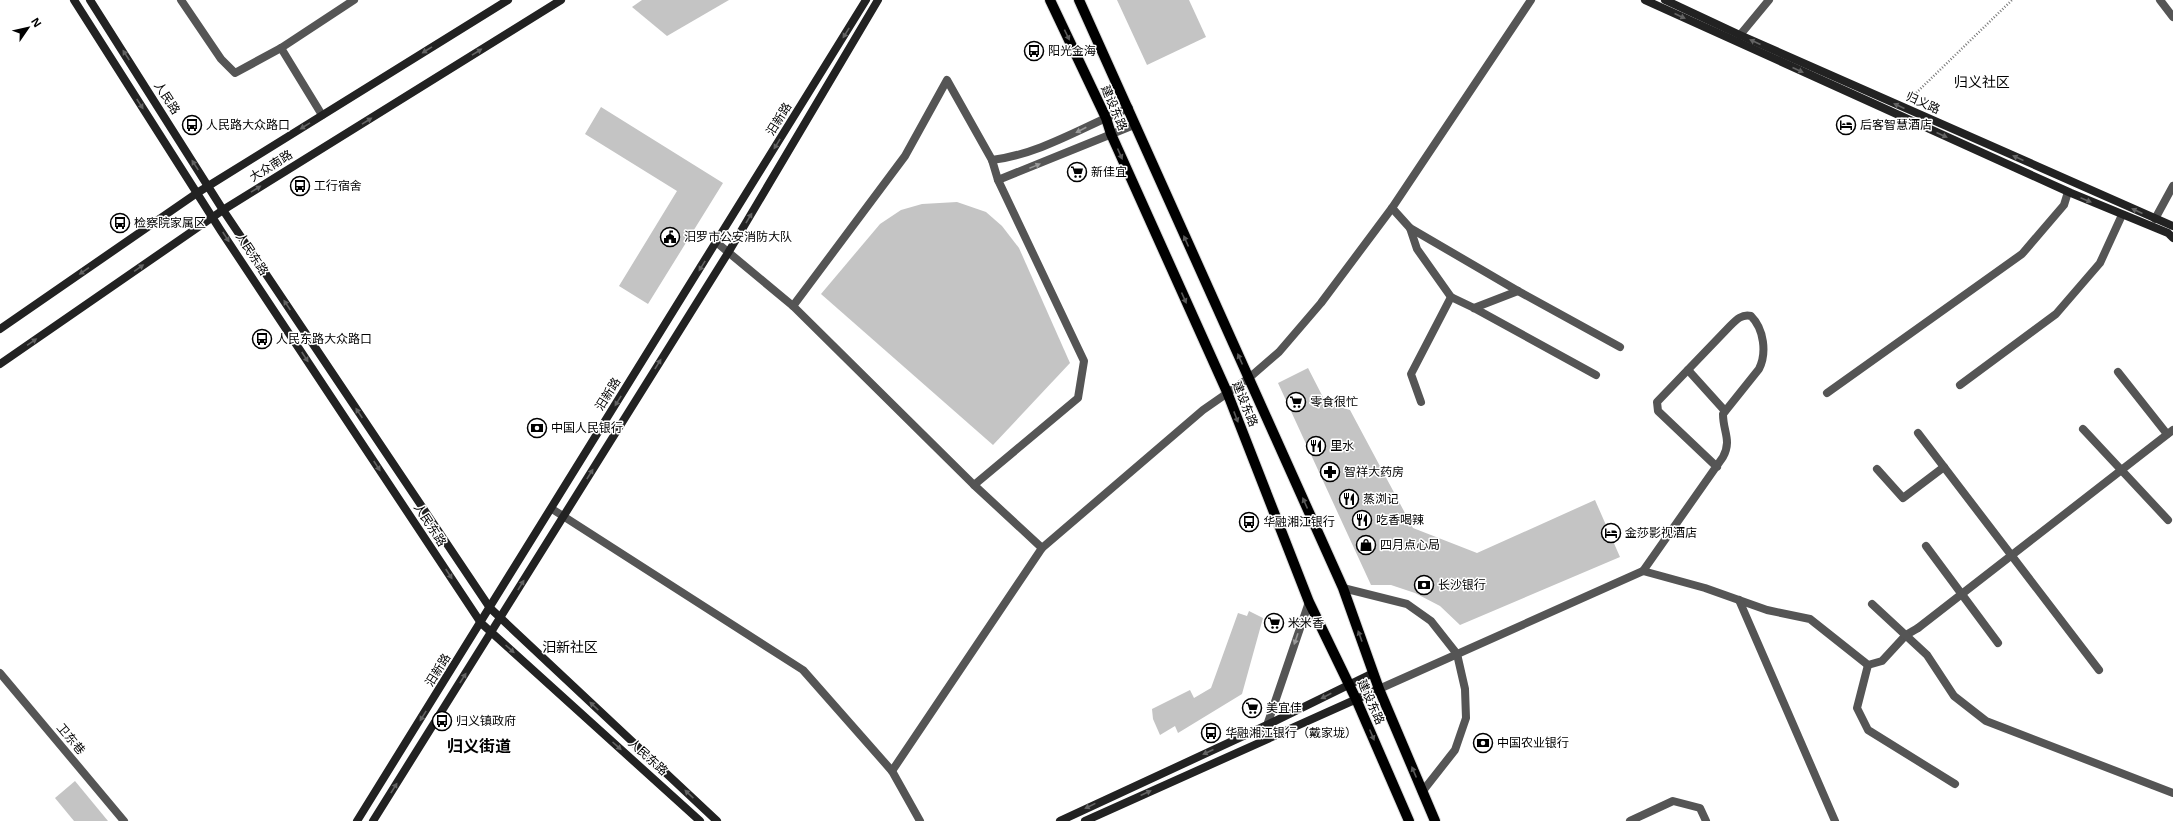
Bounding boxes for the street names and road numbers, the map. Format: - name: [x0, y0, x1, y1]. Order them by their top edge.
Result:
- street label: 人民路: [150, 78, 184, 117]
- street label: 建设东路: [1097, 82, 1132, 133]
- street label: 归义路: [1903, 87, 1943, 118]
- street label: 汨新路: [762, 99, 795, 139]
- street label: 大众南路: [246, 146, 296, 186]
- street label: 人民东路: [232, 229, 273, 278]
- street label: 汨新路: [591, 374, 624, 414]
- street label: 建设东路: [1229, 378, 1262, 429]
- street label: 人民东路: [410, 500, 451, 549]
- street label: 汨新路: [421, 650, 454, 690]
- street label: 建设东路: [1354, 676, 1389, 727]
- street label: 卫东巷: [53, 719, 89, 758]
- street label: 人民东路: [625, 734, 672, 779]

